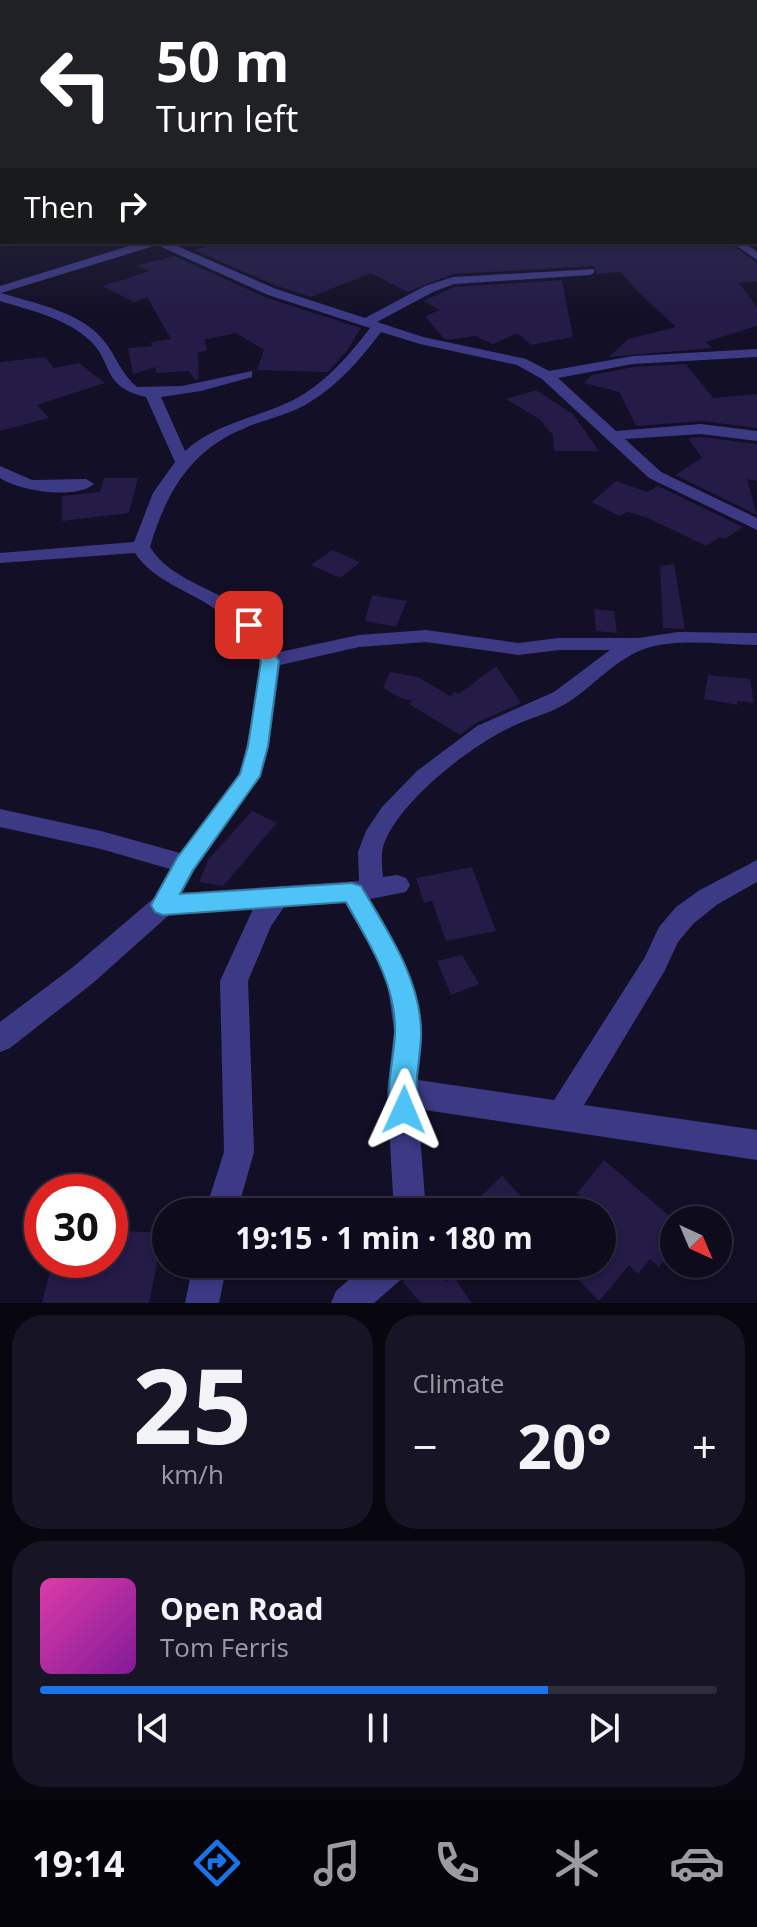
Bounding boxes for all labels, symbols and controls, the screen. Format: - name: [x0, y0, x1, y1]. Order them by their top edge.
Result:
- text: 50 m: [156, 22, 290, 98]
- icon: left: [24, 32, 128, 136]
- text: Turn left: [156, 94, 298, 143]
- icon: right: [110, 184, 154, 228]
- text: Then: [24, 186, 94, 227]
- pin: [215, 591, 283, 659]
- icon: arrive: [227, 603, 271, 647]
- position arrow: [362, 1068, 446, 1152]
- speed limit sign: 30: [24, 1174, 128, 1278]
- north arrow: [660, 1206, 732, 1278]
- map controls: [660, 1206, 732, 1278]
- text: 19:15 · 1 min · 180 m: [235, 1217, 533, 1258]
- text: 25: [133, 1333, 252, 1474]
- text: Climate: [413, 1365, 504, 1401]
- text: 20°: [518, 1405, 612, 1487]
- text: −: [413, 1416, 438, 1476]
- text: +: [692, 1416, 717, 1476]
- text: km/h: [161, 1456, 224, 1492]
- text: Open Road: [160, 1588, 324, 1629]
- text: Tom Ferris: [160, 1629, 289, 1665]
- icon: previous: [131, 1706, 175, 1750]
- icon: pause: [356, 1706, 400, 1750]
- icon: next: [582, 1706, 626, 1750]
- icon: directions: [189, 1835, 245, 1891]
- icon: music: [309, 1835, 365, 1891]
- icon: phone: [429, 1835, 485, 1891]
- icon: climate: [549, 1835, 605, 1891]
- icon: car: [669, 1835, 725, 1891]
- text: 19:14: [32, 1839, 125, 1888]

